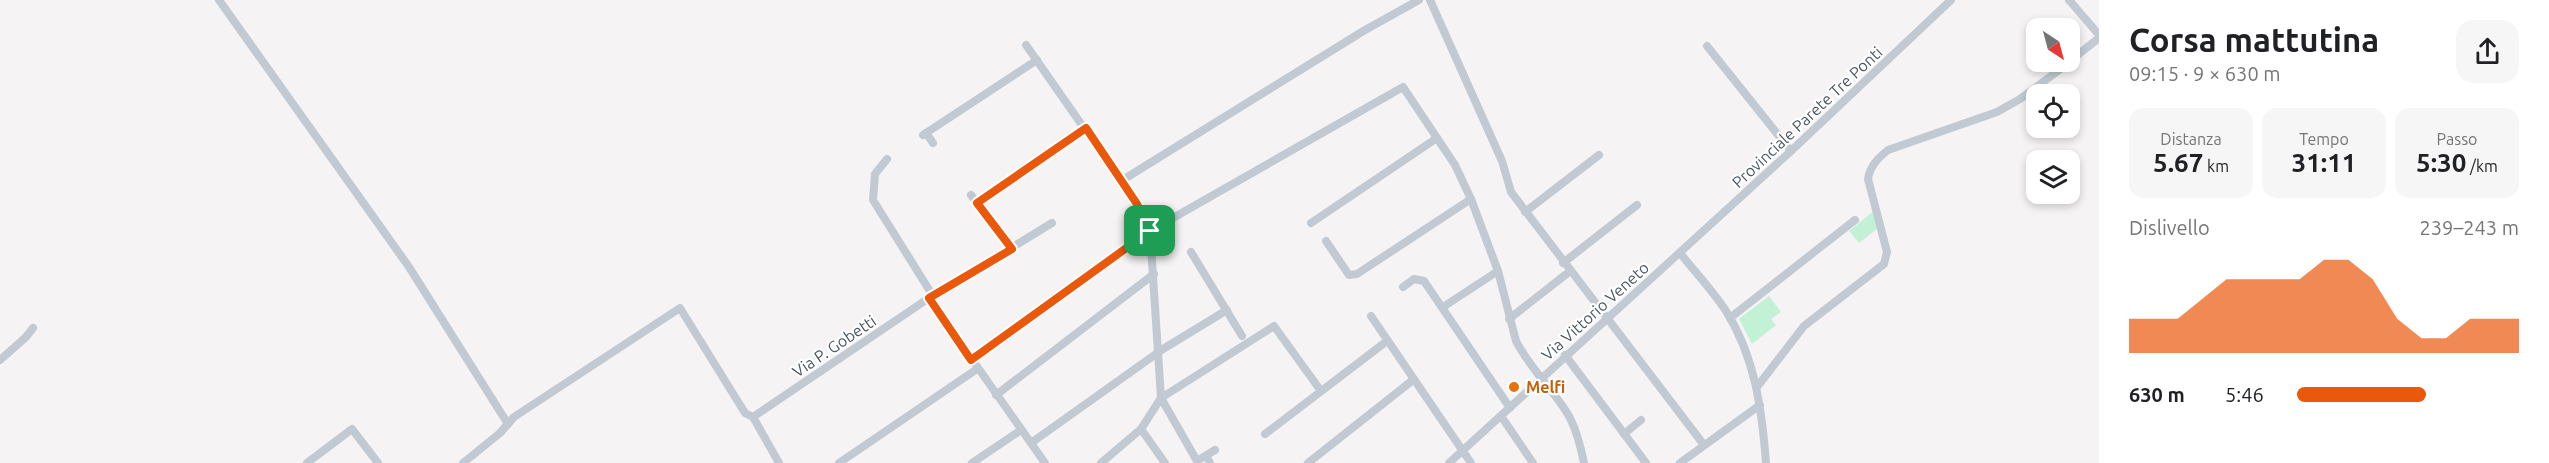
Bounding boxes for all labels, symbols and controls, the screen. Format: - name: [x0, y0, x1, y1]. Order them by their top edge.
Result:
- north arrow: [2026, 18, 2080, 72]
- map controls: [2026, 18, 2080, 204]
- button: share: [2456, 20, 2519, 83]
- text: Corsa mattutina: [2129, 21, 2379, 58]
- street label: Provinciale Parete Tre Ponti: [1728, 43, 1886, 191]
- text: 09:15 · 9 × 630 m: [2129, 62, 2281, 85]
- button: locate: [2026, 84, 2080, 138]
- text: Distanza: [2160, 130, 2222, 148]
- text: Tempo: [2299, 130, 2349, 148]
- text: Passo: [2437, 130, 2477, 148]
- text: 5.67: [2153, 148, 2203, 177]
- text: 31:11: [2291, 148, 2357, 177]
- text: 5:30: [2416, 148, 2466, 177]
- button: layers: [2026, 150, 2080, 204]
- text: km: [2203, 157, 2229, 175]
- text: /km: [2466, 157, 2498, 175]
- pin: [1124, 205, 1175, 256]
- icon: arrive: [1133, 214, 1166, 247]
- text: Dislivello: [2129, 216, 2210, 239]
- text: 239–243 m: [2420, 216, 2519, 239]
- street label: Via Vittorio Veneto: [1538, 258, 1652, 364]
- street label: Via P. Gobetti: [789, 311, 879, 381]
- place label: Melfi: [1526, 378, 1565, 396]
- marker: Melfi: [1507, 380, 1521, 394]
- text: 630 m: [2129, 383, 2185, 406]
- text: 5:46: [2225, 383, 2264, 406]

